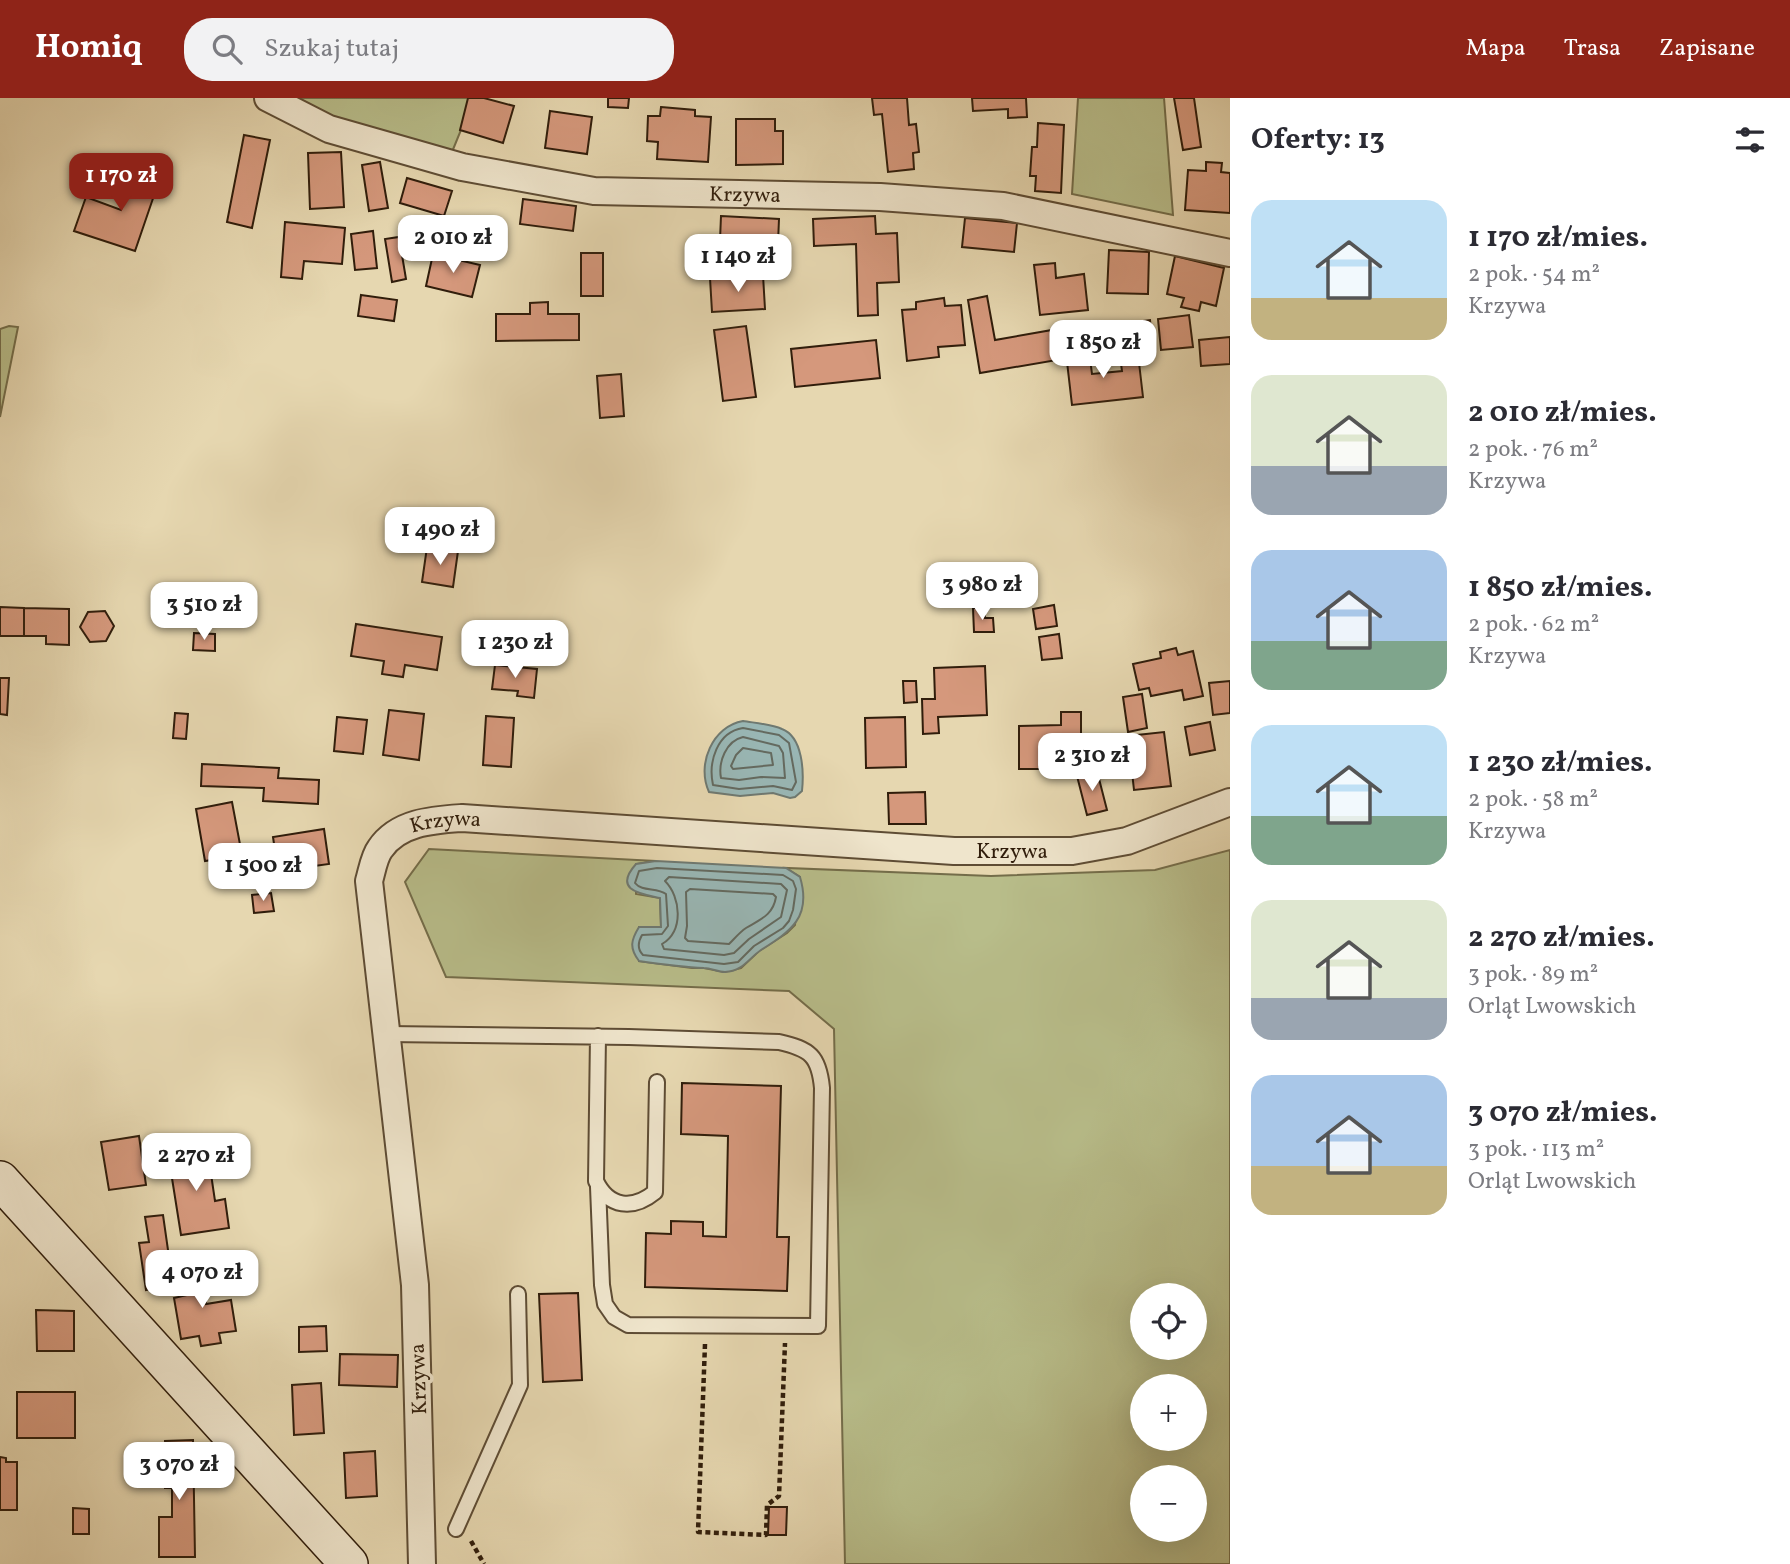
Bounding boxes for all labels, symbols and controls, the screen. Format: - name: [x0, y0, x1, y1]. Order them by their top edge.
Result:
- search box: [184, 18, 674, 81]
- text: Homiq: [35, 26, 142, 72]
- icon: search: [208, 30, 246, 68]
- text: Szukaj tutaj: [264, 31, 399, 67]
- text: Mapa: [1466, 32, 1526, 66]
- text: Trasa: [1564, 32, 1621, 66]
- text: Zapisane: [1659, 32, 1755, 66]
- text: Oferty: 13: [1251, 119, 1385, 161]
- icon: filters: [1731, 121, 1769, 159]
- pin: 1 170 zł: [49, 153, 193, 213]
- text: 1 170 zł: [85, 160, 157, 192]
- street label: Krzywa: [709, 180, 781, 211]
- pin: 2 010 zł: [381, 216, 525, 275]
- text: 1 170 zł/mies.: [1468, 217, 1648, 259]
- text: 2 010 zł: [414, 222, 492, 254]
- icon: home: [1307, 228, 1391, 312]
- pin: 1 140 zł: [666, 234, 810, 294]
- text: 1 140 zł: [701, 241, 775, 273]
- text: 2 pok. · 54 m²: [1468, 259, 1600, 291]
- text: Krzywa: [1468, 291, 1546, 323]
- pin: 1 850 zł: [1031, 320, 1175, 380]
- text: 1 850 zł: [1065, 327, 1141, 359]
- text: 2 010 zł/mies.: [1468, 392, 1657, 434]
- icon: home: [1307, 403, 1391, 487]
- text: 2 pok. · 76 m²: [1468, 434, 1598, 466]
- text: Krzywa: [1468, 466, 1546, 498]
- pin: 1 490 zł: [368, 508, 512, 567]
- text: 1 490 zł: [401, 514, 479, 546]
- pin: 3 980 zł: [910, 562, 1054, 622]
- text: 1 850 zł/mies.: [1468, 567, 1652, 609]
- text: 3 980 zł: [942, 569, 1022, 601]
- icon: home: [1307, 578, 1391, 662]
- pin: 3 510 zł: [132, 582, 276, 642]
- text: 3 510 zł: [167, 589, 241, 621]
- text: 2 pok. · 62 m²: [1468, 609, 1599, 641]
- pin: 1 230 zł: [443, 620, 587, 680]
- text: 1 230 zł: [477, 627, 553, 659]
- text: Krzywa: [1468, 641, 1546, 673]
- pin: 2 310 zł: [1020, 734, 1164, 793]
- text: 2 310 zł: [1054, 740, 1130, 772]
- text: 1 230 zł/mies.: [1468, 742, 1653, 784]
- icon: home: [1307, 753, 1391, 837]
- text: 2 pok. · 58 m²: [1468, 784, 1598, 816]
- street label: Krzywa: [407, 805, 482, 841]
- text: Krzywa: [1468, 816, 1546, 848]
- street label: Krzywa: [976, 838, 1048, 867]
- pin: 1 500 zł: [191, 844, 335, 903]
- text: 1 500 zł: [224, 850, 302, 882]
- text: 2 270 zł/mies.: [1468, 917, 1655, 959]
- icon: home: [1307, 928, 1391, 1012]
- text: 3 pok. · 89 m²: [1468, 959, 1598, 991]
- text: Orląt Lwowskich: [1468, 991, 1636, 1023]
- text: 3 070 zł/mies.: [1468, 1092, 1658, 1134]
- icon: home: [1307, 1103, 1391, 1187]
- pin: 2 270 zł: [124, 1134, 268, 1193]
- text: 3 pok. · 113 m²: [1468, 1134, 1604, 1166]
- text: 2 270 zł: [158, 1140, 234, 1172]
- text: Orląt Lwowskich: [1468, 1166, 1636, 1198]
- pin: 4 070 zł: [130, 1250, 274, 1310]
- text: 4 070 zł: [161, 1257, 243, 1289]
- map controls: [1130, 1283, 1207, 1542]
- button: locate: [1130, 1283, 1207, 1360]
- street label: Krzywa: [404, 1343, 435, 1415]
- button: +: [1130, 1374, 1207, 1451]
- pin: 3 070 zł: [107, 1442, 251, 1502]
- text: 3 070 zł: [139, 1449, 219, 1481]
- button: −: [1130, 1465, 1207, 1542]

